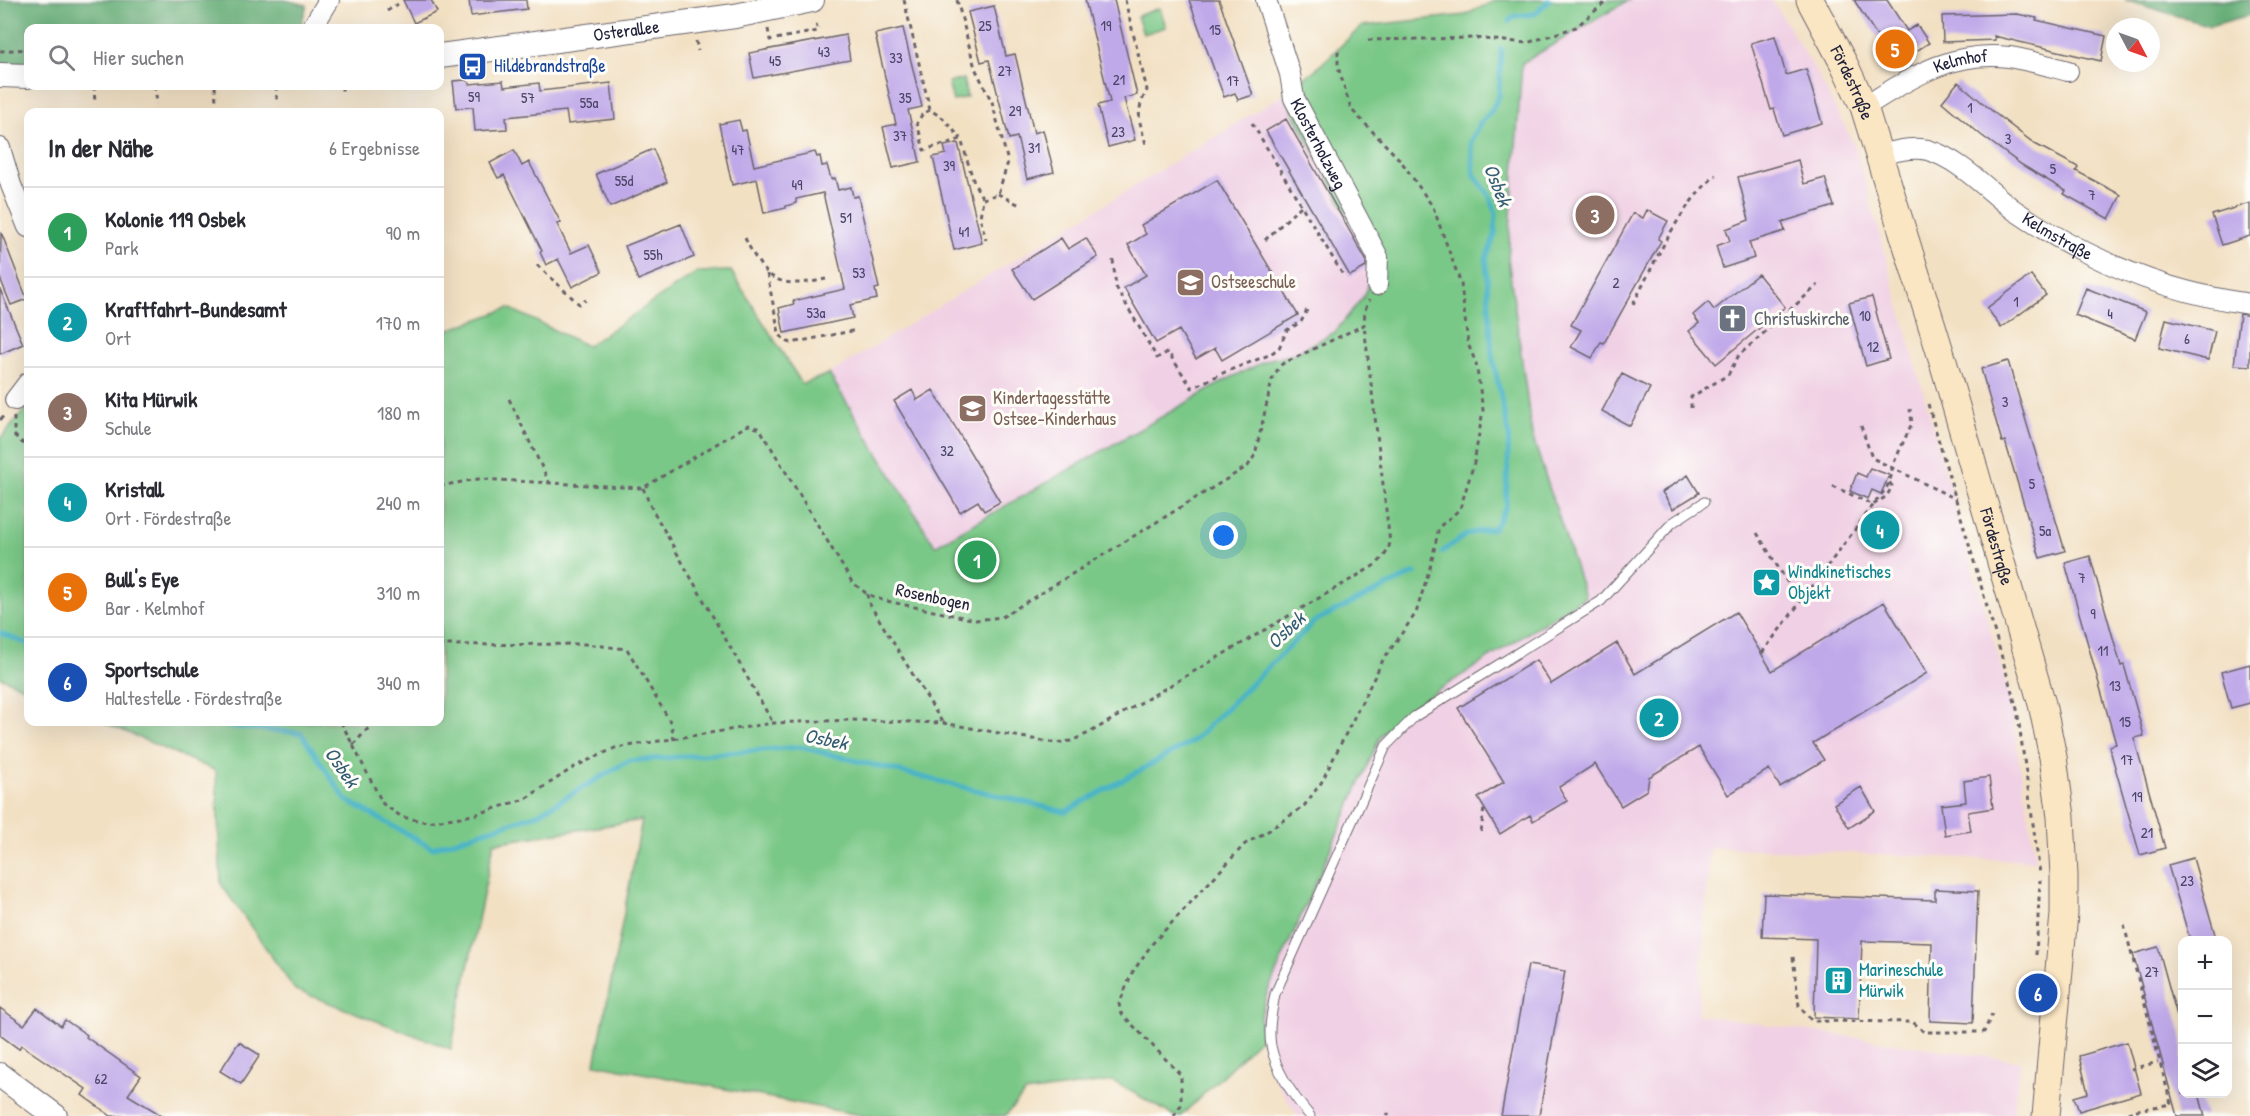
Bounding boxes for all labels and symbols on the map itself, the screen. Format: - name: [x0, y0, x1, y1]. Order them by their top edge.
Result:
- street label: Osterallee: [592, 13, 661, 47]
- house number: 25: [978, 15, 992, 36]
- house number: 19: [1101, 15, 1112, 36]
- north arrow: [2106, 18, 2160, 72]
- house number: 15: [1209, 19, 1222, 40]
- pin: 5: [1876, 26, 1914, 72]
- street label: Fördestraße: [1824, 40, 1880, 123]
- house number: 43: [818, 41, 830, 62]
- street label: Kelmhof: [1930, 43, 1989, 79]
- house number: 33: [889, 47, 903, 68]
- bus stop icon: Hildebrandstraße: [457, 50, 489, 82]
- house number: 45: [769, 50, 782, 71]
- place label: Hildebrandstraße: [494, 53, 606, 78]
- house number: 27: [998, 60, 1012, 81]
- house number: 21: [1113, 69, 1125, 90]
- house number: 17: [1227, 70, 1239, 91]
- house number: 59: [468, 86, 480, 107]
- house number: 57: [521, 87, 535, 108]
- house number: 35: [898, 87, 912, 108]
- house number: 55a: [580, 92, 598, 113]
- street label: Klosterholzweg: [1284, 94, 1353, 194]
- house number: 1: [1967, 97, 1973, 118]
- house number: 29: [1009, 100, 1022, 121]
- house number: 23: [1111, 121, 1125, 142]
- house number: 37: [893, 125, 907, 146]
- house number: 3: [2005, 128, 2012, 149]
- house number: 31: [1028, 137, 1040, 158]
- house number: 47: [731, 139, 745, 160]
- house number: 39: [943, 155, 956, 176]
- house number: 5: [2050, 158, 2057, 179]
- water label: Osbek: [1478, 160, 1520, 212]
- house number: 55d: [615, 170, 633, 191]
- house number: 49: [791, 174, 803, 195]
- house number: 7: [2088, 184, 2096, 205]
- pin: 3: [1576, 192, 1614, 238]
- street label: Kelmstraße: [2017, 206, 2097, 266]
- house number: 51: [840, 207, 852, 228]
- house number: 41: [958, 221, 970, 242]
- house number: 55h: [644, 244, 663, 265]
- house number: 53: [852, 262, 866, 283]
- school or university icon: Ostseeschule: [1174, 266, 1206, 298]
- place label: Ostseeschule: [1211, 269, 1296, 294]
- house number: 2: [1612, 272, 1620, 293]
- house number: 1: [2013, 291, 2019, 312]
- house number: 53a: [807, 302, 826, 323]
- church icon: Christuskirche: [1717, 303, 1749, 335]
- house number: 4: [2107, 303, 2113, 324]
- house number: 10: [1859, 305, 1871, 326]
- place label: Christuskirche: [1754, 306, 1850, 331]
- house number: 6: [2184, 328, 2190, 349]
- house number: 12: [1867, 336, 1879, 357]
- place label: Kindertagesstätte Ostsee-Kinderhaus: [993, 385, 1116, 431]
- house number: 3: [2002, 391, 2009, 412]
- school or university icon: Kindertagesstätte Ostsee-Kinderhaus: [956, 392, 988, 424]
- house number: 32: [940, 440, 954, 461]
- house number: 5: [2029, 473, 2036, 494]
- street label: Fördestraße: [1974, 504, 2020, 588]
- pin: 4: [1860, 508, 1900, 552]
- house number: 5a: [2039, 520, 2051, 541]
- your location: [1209, 521, 1238, 550]
- pin: 1: [958, 538, 996, 582]
- place label: Windkinetisches Objekt: [1788, 559, 1891, 605]
- place icon: Windkinetisches Objekt: [1751, 566, 1783, 598]
- house number: 7: [2078, 567, 2086, 588]
- street label: Rosenbogen: [894, 576, 973, 617]
- house number: 9: [2090, 603, 2096, 624]
- water label: Osbek: [1261, 604, 1312, 654]
- house number: 11: [2098, 640, 2108, 661]
- house number: 13: [2109, 675, 2121, 696]
- pin: 2: [1640, 696, 1678, 740]
- house number: 15: [2119, 711, 2132, 732]
- water label: Osbek: [802, 721, 852, 756]
- water label: Osbek: [319, 741, 367, 794]
- house number: 17: [2121, 749, 2133, 770]
- house number: 19: [2132, 786, 2143, 807]
- house number: 21: [2141, 822, 2153, 843]
- house number: 23: [2180, 870, 2194, 891]
- place label: Marineschule Mürwik: [1859, 957, 1944, 1003]
- house number: 27: [2145, 961, 2159, 982]
- building icon: Marineschule Mürwik: [1822, 964, 1854, 996]
- pin: 6: [2018, 970, 2058, 1016]
- house number: 62: [94, 1068, 108, 1089]

